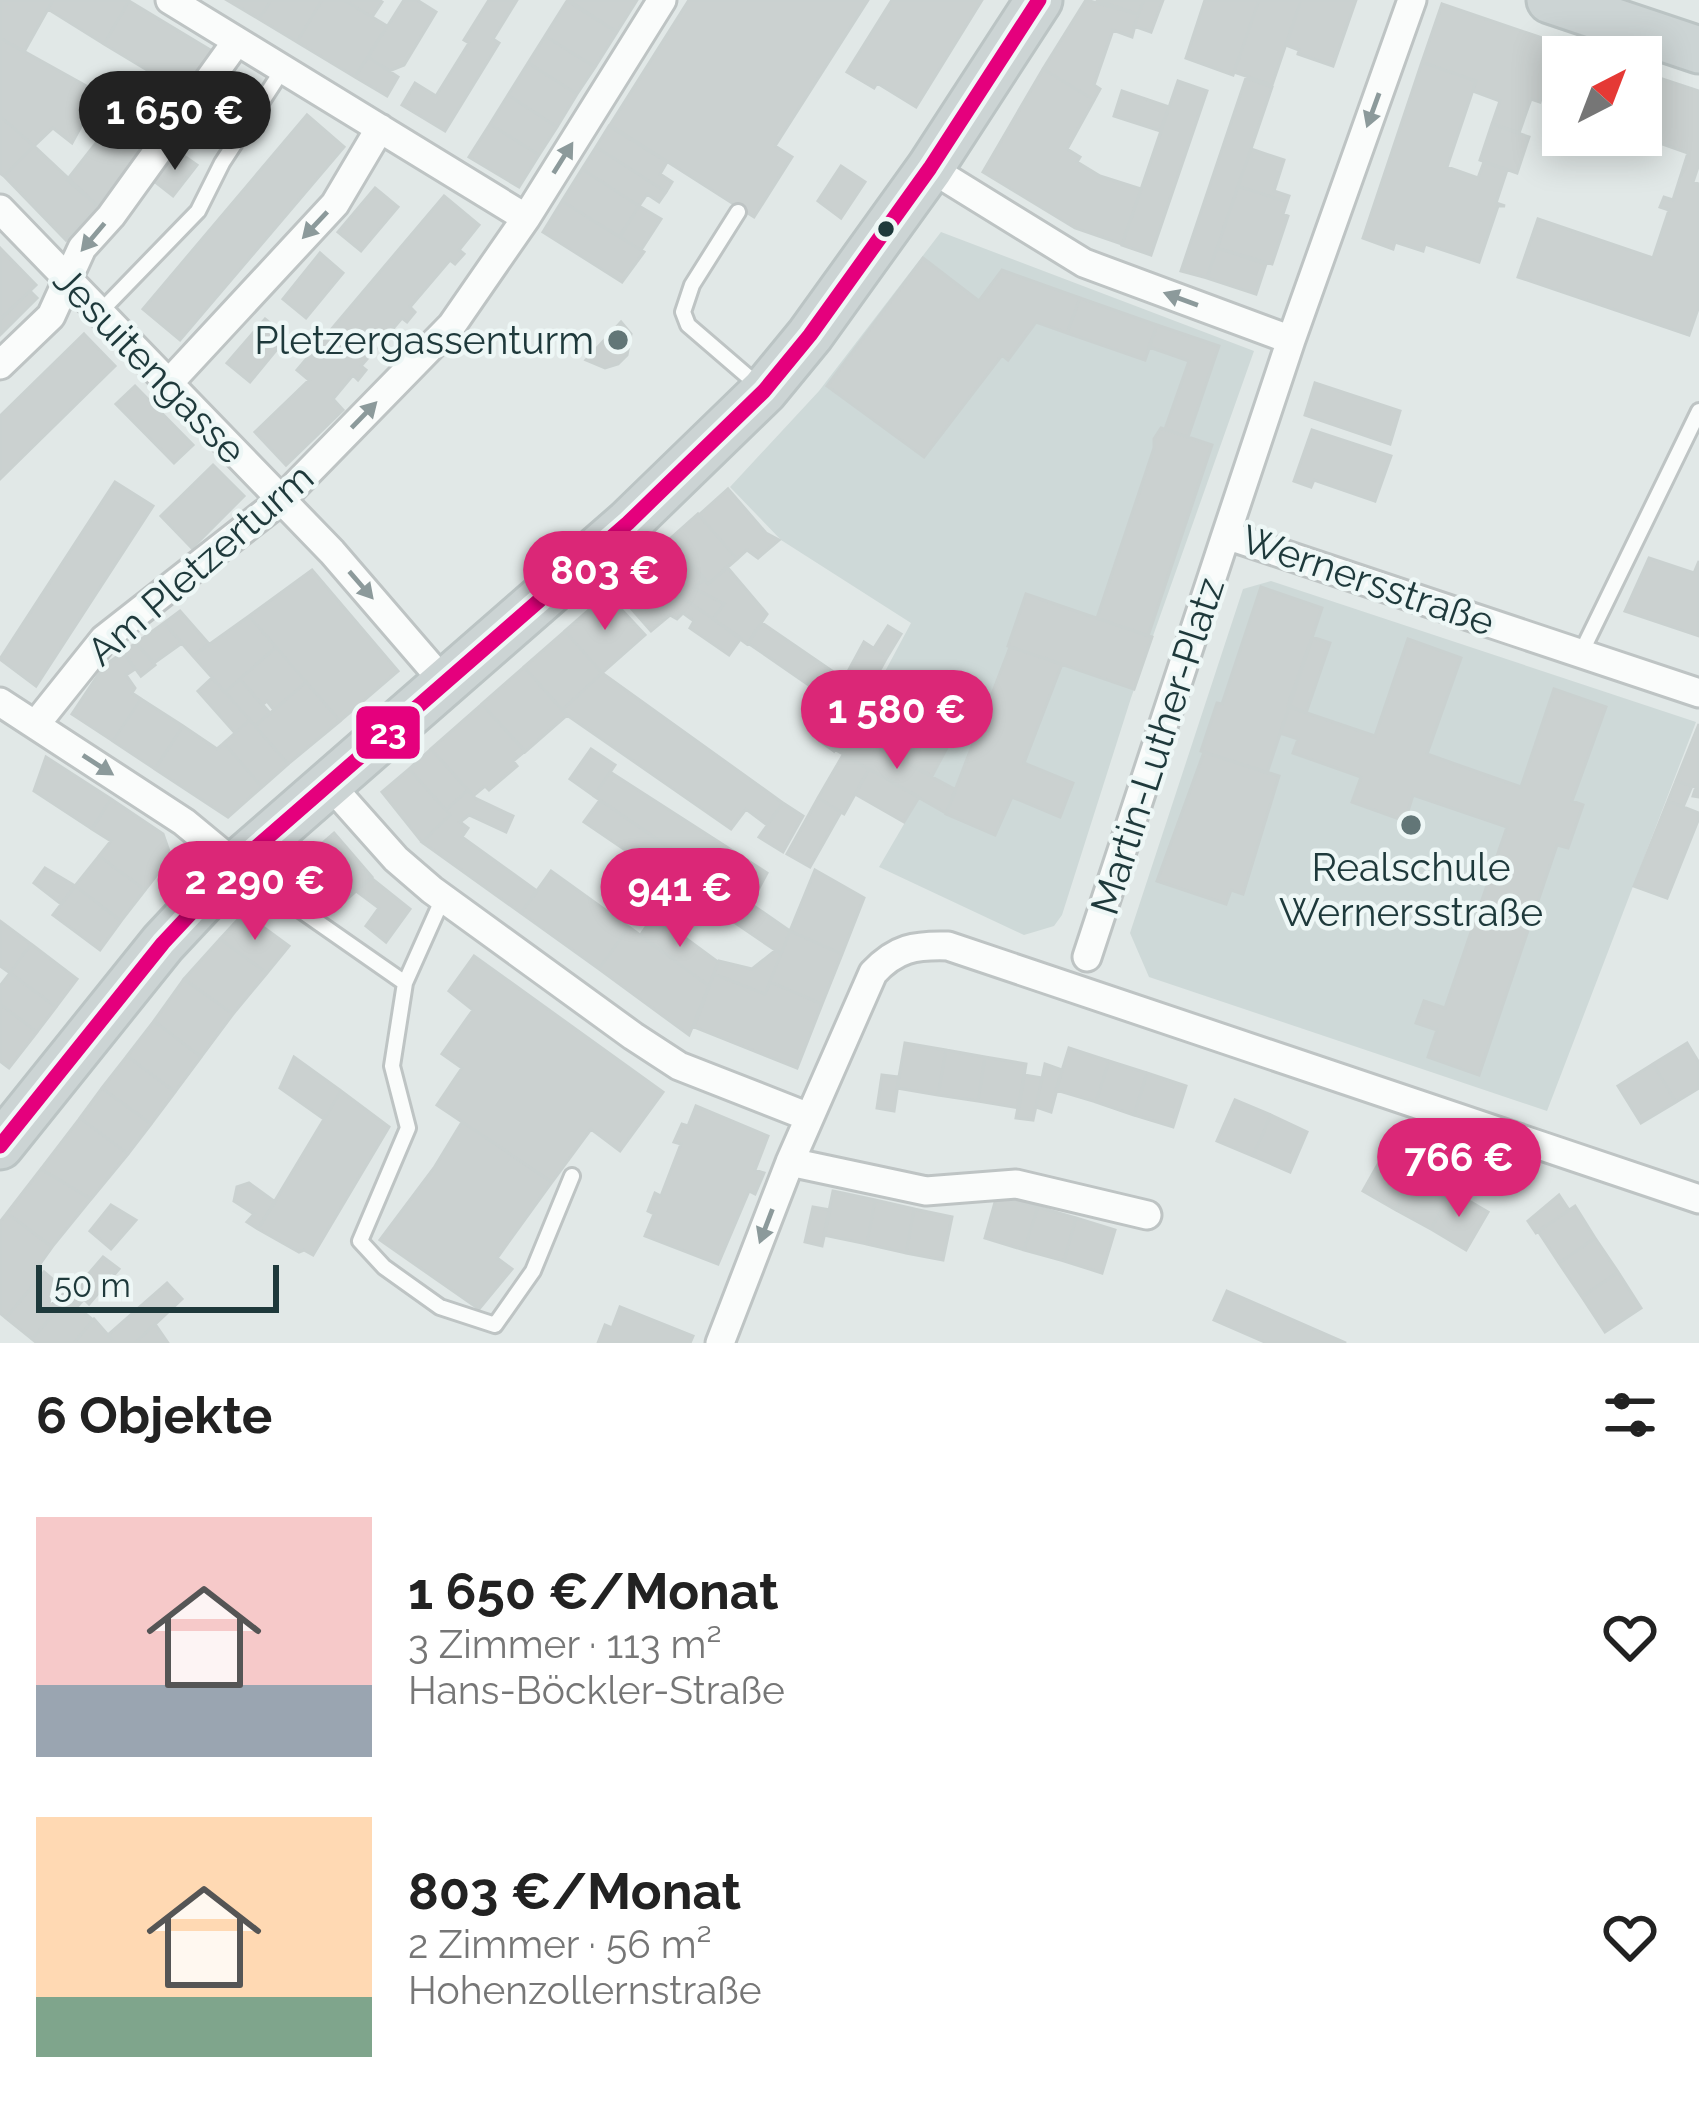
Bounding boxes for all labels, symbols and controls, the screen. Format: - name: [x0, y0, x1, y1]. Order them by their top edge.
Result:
- north arrow: [1542, 36, 1662, 156]
- map controls: [1542, 36, 1662, 156]
- pin: 1 650 €: [64, 71, 286, 173]
- text: 1 650 €: [106, 87, 244, 133]
- one-way arrow: [1363, 92, 1381, 128]
- one-way arrow: [552, 141, 573, 175]
- one-way arrow: [302, 211, 330, 240]
- unlabelled marker: [875, 218, 897, 240]
- one-way arrow: [80, 222, 106, 252]
- street label: Jesuitengasse: [45, 257, 255, 473]
- one-way arrow: [1163, 289, 1199, 307]
- place label: Pletzergassenturm: [254, 317, 594, 363]
- marker: Pletzergassenturm: [605, 327, 631, 353]
- one-way arrow: [350, 401, 378, 429]
- street label: Am Pletzerturm: [78, 454, 322, 674]
- street label: Wernersstraße: [1236, 515, 1500, 645]
- pin: 803 €: [521, 531, 689, 633]
- text: 803 €: [550, 547, 660, 593]
- one-way arrow: [348, 570, 374, 600]
- street label: Martin-Luther-Platz: [1081, 572, 1233, 920]
- pin: 1 580 €: [786, 670, 1008, 772]
- text: 1 580 €: [828, 686, 966, 732]
- line badge: 23: [354, 704, 422, 761]
- text: 23: [369, 713, 407, 752]
- one-way arrow: [82, 754, 115, 776]
- marker: Realschule Wernersstraße: [1398, 812, 1424, 838]
- pin: 2 290 €: [144, 841, 366, 943]
- place label: Realschule Wernersstraße: [1279, 844, 1543, 935]
- pin: 941 €: [596, 848, 764, 950]
- text: 2 290 €: [185, 857, 325, 903]
- text: 941 €: [628, 864, 733, 910]
- pin: 766 €: [1375, 1118, 1543, 1220]
- text: 766 €: [1404, 1134, 1514, 1180]
- one-way arrow: [755, 1208, 774, 1244]
- scale bar: [36, 1259, 279, 1312]
- text: 50 m: [54, 1266, 131, 1305]
- icon: filters: [1597, 1382, 1663, 1448]
- text: 6 Objekte: [36, 1385, 272, 1445]
- text: 1 650 €/Monat: [408, 1561, 778, 1621]
- icon: home: [132, 1565, 276, 1709]
- icon: heart: [1597, 1604, 1663, 1670]
- text: 3 Zimmer · 113 m²: [408, 1621, 722, 1667]
- text: Hans-Böckler-Straße: [408, 1667, 785, 1713]
- text: 803 €/Monat: [408, 1861, 741, 1921]
- icon: home: [132, 1865, 276, 2009]
- icon: heart: [1597, 1904, 1663, 1970]
- text: 2 Zimmer · 56 m²: [408, 1921, 712, 1967]
- text: Hohenzollernstraße: [408, 1967, 762, 2013]

